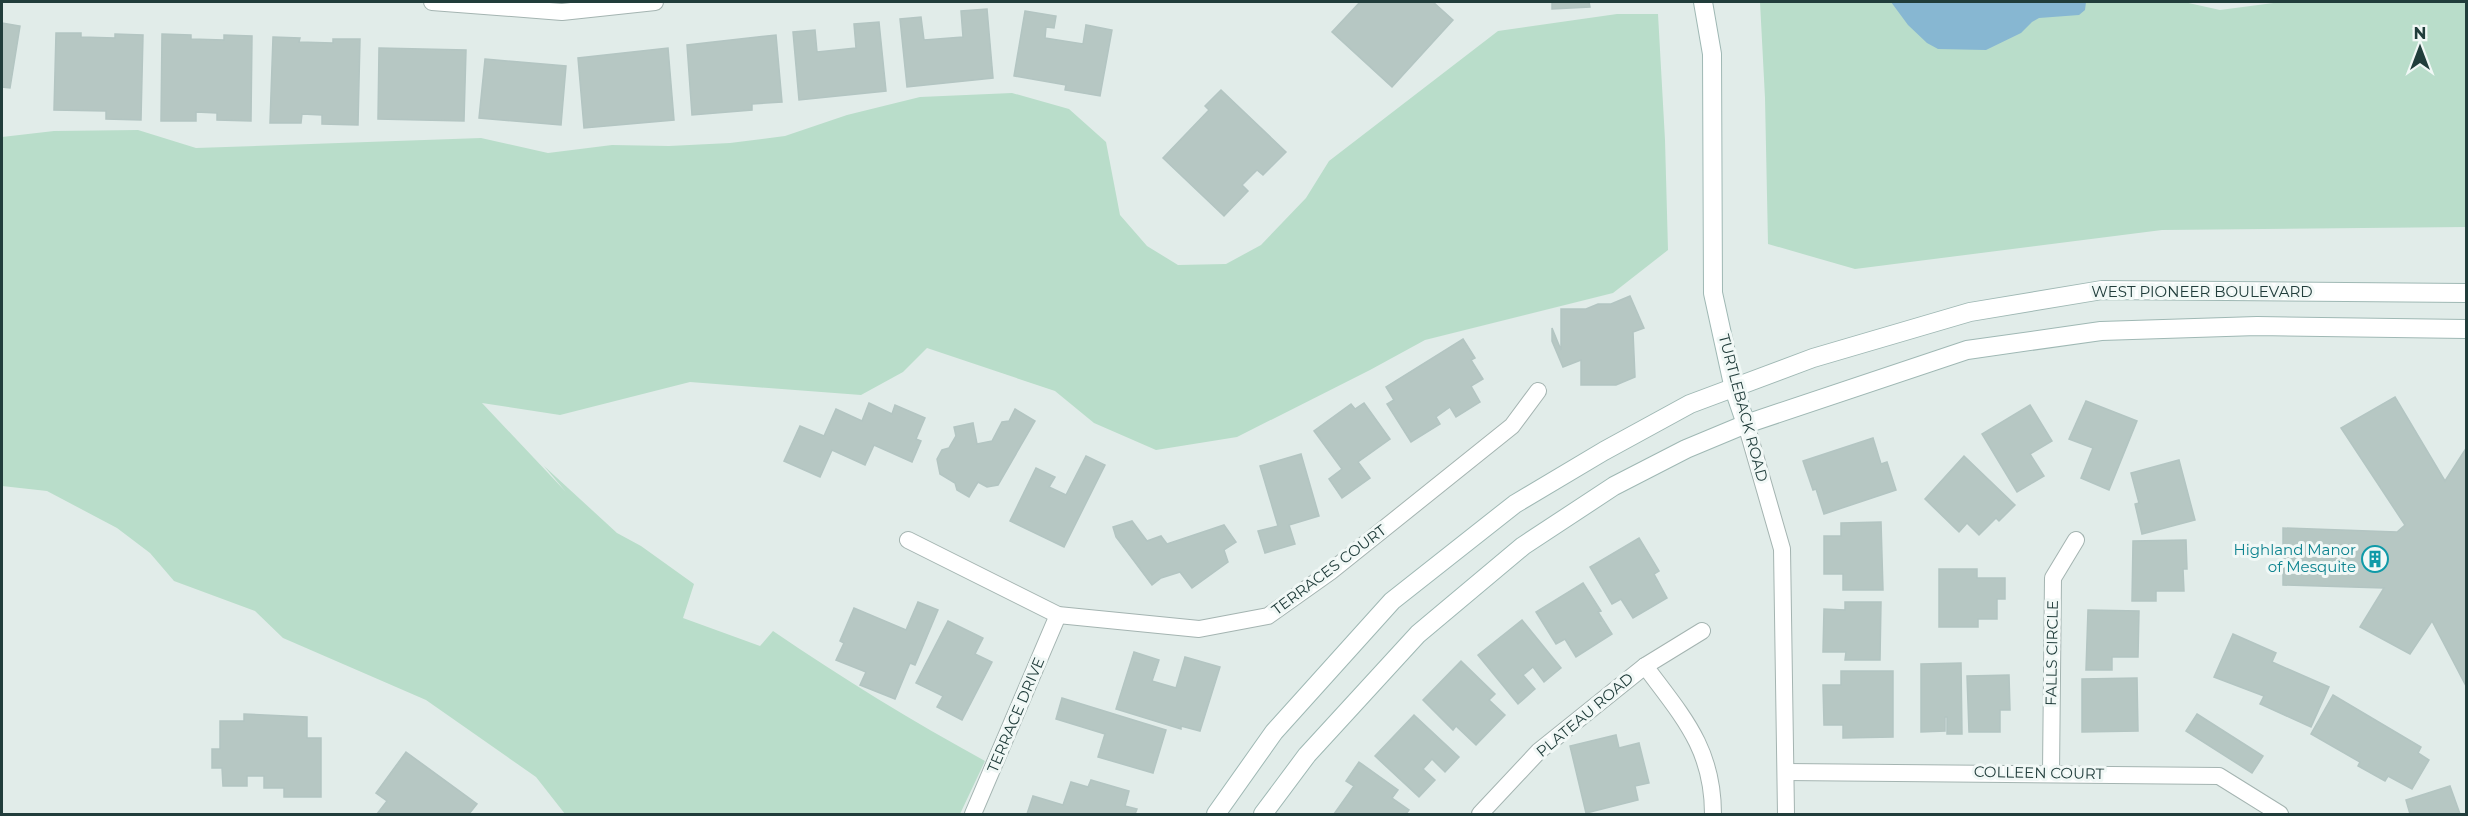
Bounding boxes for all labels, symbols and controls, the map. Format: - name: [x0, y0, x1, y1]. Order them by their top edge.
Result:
- north arrow: [2390, 18, 2450, 78]
- text: N: [2414, 24, 2426, 43]
- street label: WEST PIONEER BOULEVARD: [2091, 282, 2313, 301]
- street label: TURTLEBACK ROAD: [1715, 332, 1772, 484]
- street label: TERRACES COURT: [1268, 520, 1390, 619]
- place label: Highland Manor of Mesquite: [2233, 540, 2356, 576]
- building icon: Highland Manor of Mesquite: [2360, 544, 2390, 574]
- street label: FALLS CIRCLE: [2041, 600, 2062, 706]
- street label: TERRACE DRIVE: [983, 654, 1048, 775]
- street label: PLATEAU ROAD: [1532, 668, 1637, 761]
- street label: COLLEEN COURT: [1974, 762, 2105, 783]

